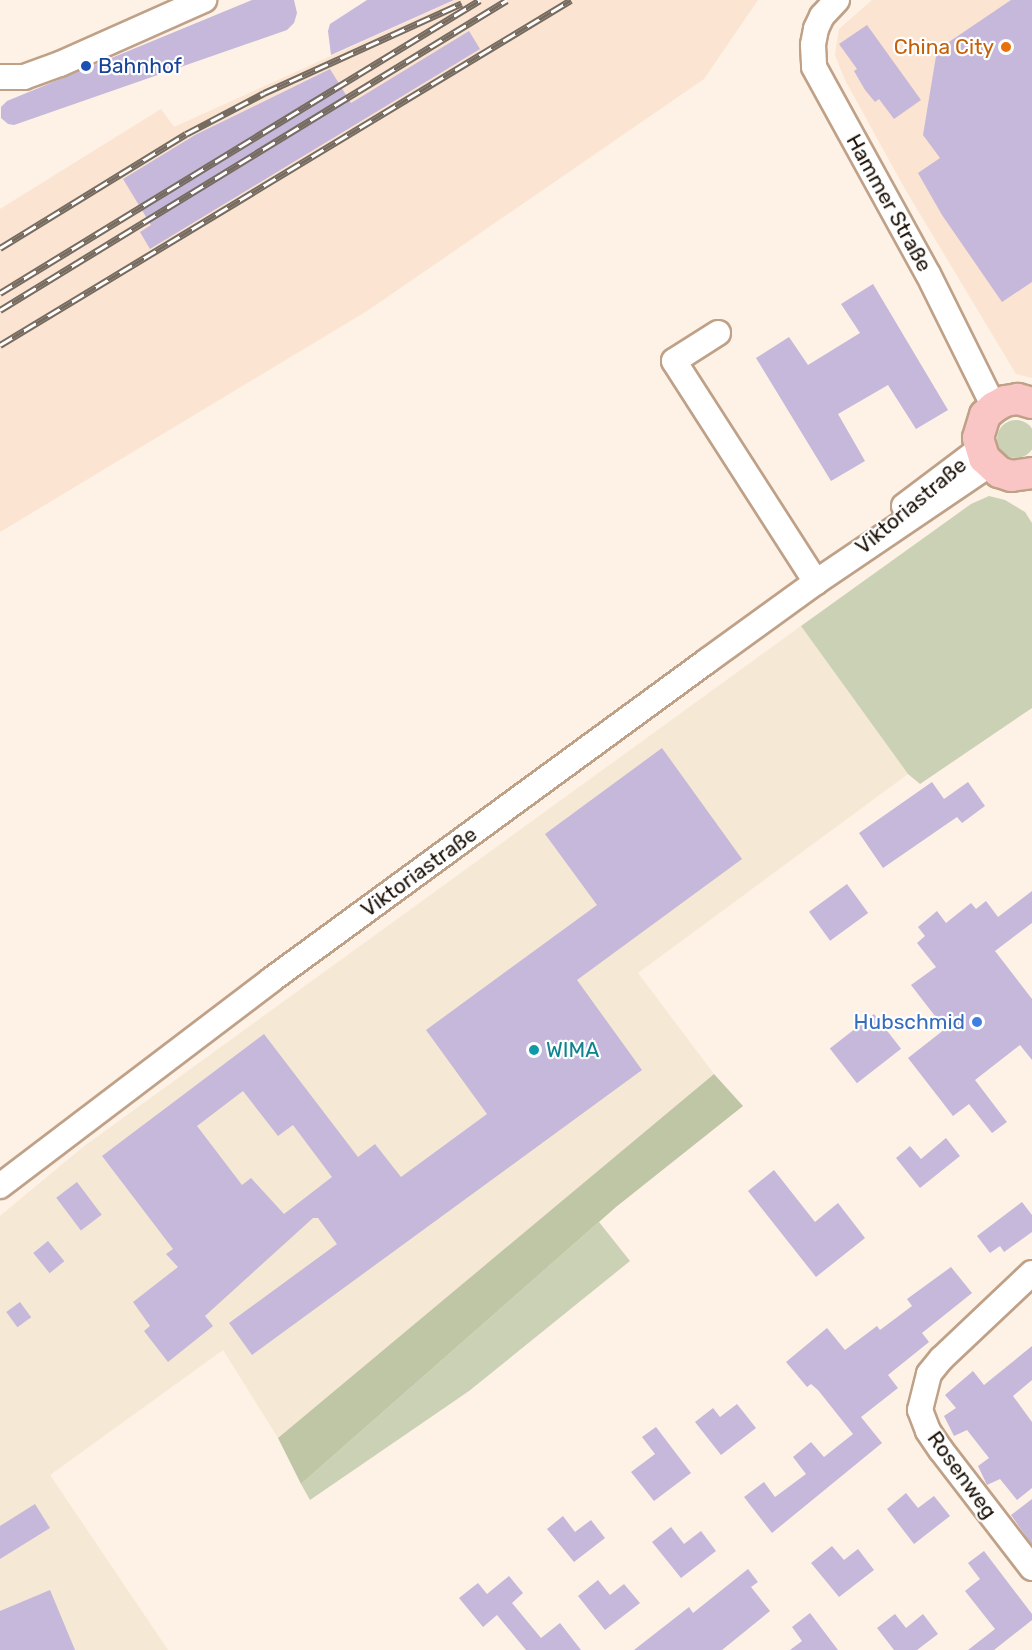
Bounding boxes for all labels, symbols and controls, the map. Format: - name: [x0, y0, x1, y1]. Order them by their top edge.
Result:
- place label: China City: [894, 34, 994, 60]
- marker: China City: [999, 40, 1013, 54]
- place label: Bahnhof: [98, 53, 182, 79]
- marker: Bahnhof: [79, 59, 93, 73]
- street label: Hammer Straße: [841, 130, 937, 276]
- street label: Viktoriastraße: [850, 452, 972, 560]
- street label: Viktoriastraße: [356, 822, 482, 922]
- place label: Hubschmid: [854, 1009, 965, 1035]
- marker: Hubschmid: [970, 1015, 984, 1029]
- place label: WIMA: [546, 1037, 599, 1063]
- marker: WIMA: [527, 1043, 541, 1057]
- street label: Rosenweg: [922, 1427, 1002, 1523]

